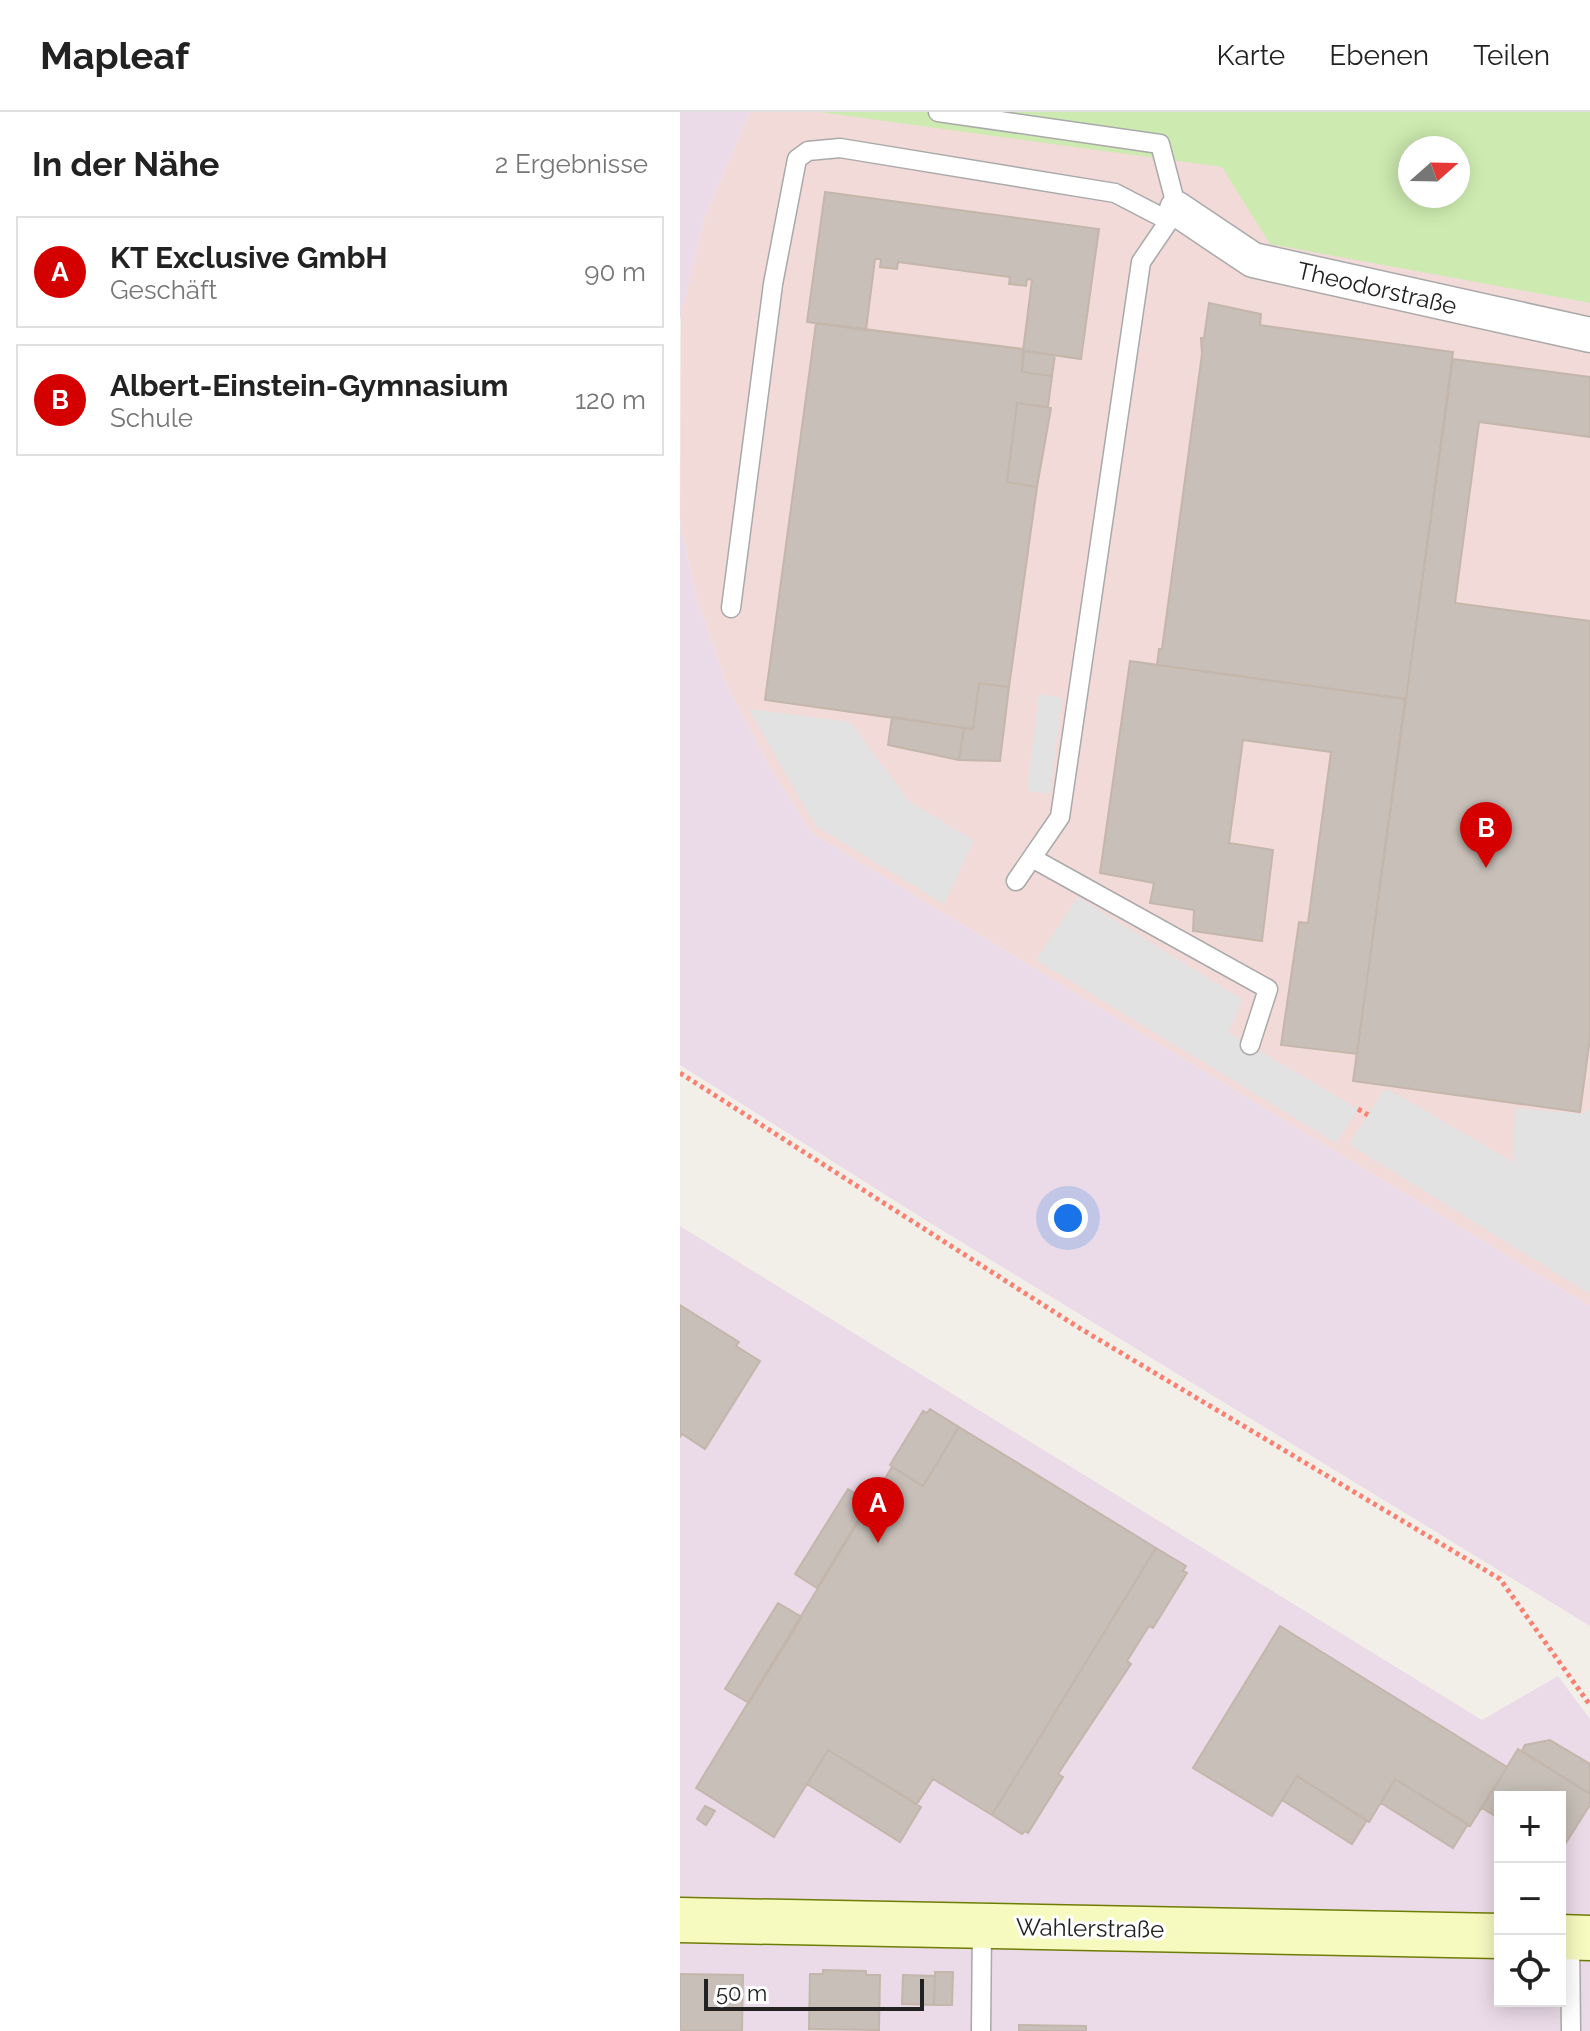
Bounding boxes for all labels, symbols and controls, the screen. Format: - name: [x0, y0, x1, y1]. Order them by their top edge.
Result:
- text: Mapleaf: [40, 33, 189, 78]
- text: Karte: [1217, 39, 1285, 72]
- text: Ebenen: [1329, 39, 1429, 72]
- text: Teilen: [1473, 39, 1550, 72]
- north arrow: [1398, 136, 1470, 208]
- text: In der Nähe: [32, 144, 219, 184]
- text: 2 Ergebnisse: [495, 149, 648, 179]
- text: KT Exclusive GmbH: [110, 240, 388, 275]
- street label: Theodorstraße: [1294, 256, 1460, 320]
- text: A: [51, 257, 69, 287]
- text: 90 m: [584, 257, 646, 287]
- text: Geschäft: [110, 275, 217, 305]
- text: Albert-Einstein-Gymnasium: [110, 368, 509, 403]
- text: B: [51, 385, 69, 415]
- text: 120 m: [575, 385, 646, 415]
- text: Schule: [110, 403, 193, 433]
- pin: B: [1460, 802, 1512, 868]
- your location: [1048, 1198, 1088, 1238]
- pin: A: [852, 1477, 904, 1543]
- map controls: [1494, 1791, 1566, 2007]
- button: +: [1494, 1791, 1566, 1863]
- button: −: [1494, 1863, 1566, 1935]
- street label: Wahlerstraße: [1016, 1912, 1164, 1944]
- button: locate: [1494, 1935, 1566, 2007]
- scale bar: [704, 1975, 924, 2011]
- text: 50 m: [716, 1980, 767, 2006]

